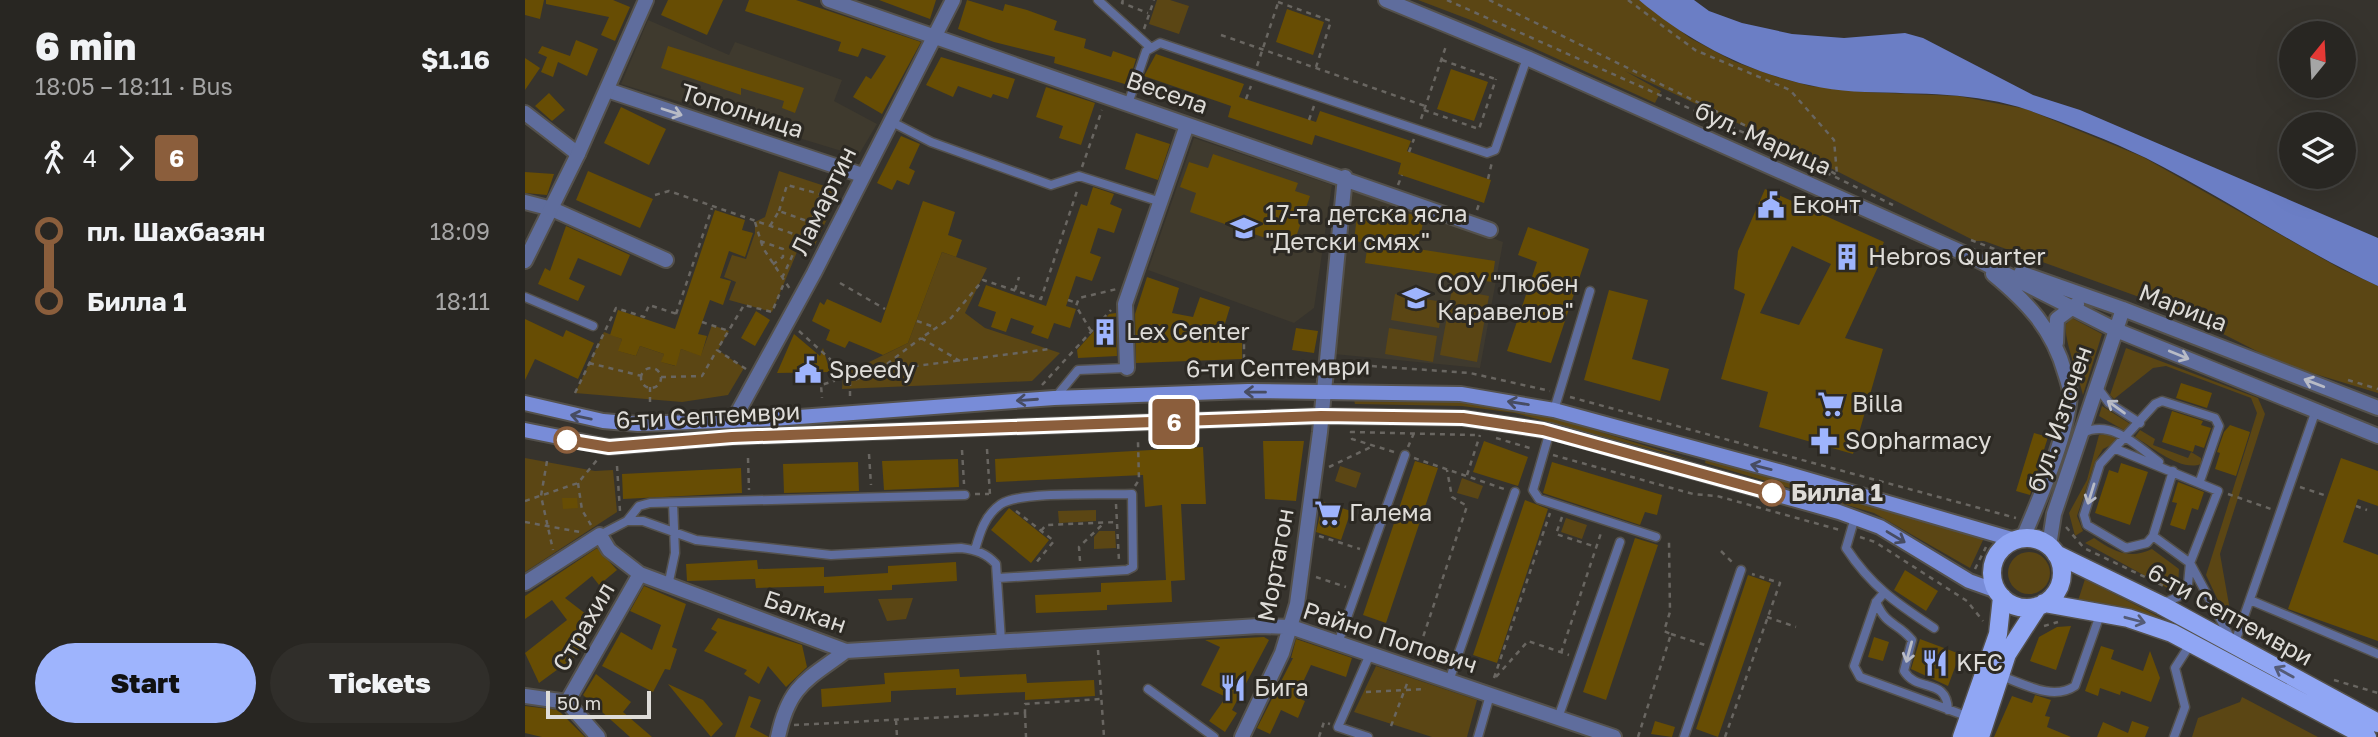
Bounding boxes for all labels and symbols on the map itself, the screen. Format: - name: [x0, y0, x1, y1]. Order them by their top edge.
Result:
- north arrow: [2279, 21, 2355, 98]
- street label: Весела: [1123, 64, 1212, 119]
- street label: Тополница: [677, 76, 808, 143]
- street label: бул. Марица: [1691, 95, 1836, 181]
- one-way arrow: [661, 106, 683, 119]
- street label: Ламартин: [784, 141, 861, 259]
- place label: Еконт: [1792, 189, 1861, 218]
- public building icon: Еконт: [1756, 190, 1786, 220]
- place label: 17-та детска ясла "Детски смях": [1265, 198, 1468, 255]
- school or university icon: 17-та детска ясла "Детски смях": [1229, 213, 1259, 243]
- place label: Hebros Quarter: [1868, 241, 2046, 270]
- building icon: Hebros Quarter: [1832, 242, 1862, 272]
- place label: СОУ "Любен Каравелов": [1437, 268, 1579, 325]
- street label: Марица: [2135, 277, 2232, 337]
- school or university icon: СОУ "Любен Каравелов": [1401, 283, 1431, 313]
- place label: Lex Center: [1126, 316, 1250, 345]
- building icon: Lex Center: [1090, 317, 1120, 347]
- street label: бул. Източен: [2020, 342, 2097, 495]
- street label: 6-ти Септември: [1186, 350, 1370, 383]
- one-way arrow: [2168, 350, 2189, 363]
- place label: Speedy: [829, 354, 915, 383]
- public building icon: Speedy: [793, 355, 823, 385]
- one-way arrow: [2304, 376, 2326, 388]
- one-way arrow: [1244, 385, 1267, 398]
- place label: Billa: [1852, 388, 1903, 417]
- supermarket icon: Billa: [1816, 389, 1846, 419]
- one-way arrow: [1016, 394, 1039, 407]
- street label: 6-ти Септември: [615, 395, 801, 434]
- one-way arrow: [1507, 396, 1530, 409]
- line badge: 6: [1151, 399, 1197, 445]
- one-way arrow: [2107, 400, 2126, 414]
- one-way arrow: [570, 409, 593, 423]
- place label: SOpharmacy: [1845, 425, 1991, 454]
- pharmacy icon: SOpharmacy: [1809, 426, 1839, 456]
- unlabelled marker: [554, 427, 580, 453]
- one-way arrow: [1751, 460, 1773, 473]
- place label: Билла 1: [1791, 477, 1883, 506]
- marker: Билла 1: [1759, 480, 1785, 506]
- one-way arrow: [2083, 483, 2096, 505]
- place label: Галема: [1349, 497, 1432, 526]
- supermarket icon: Галема: [1313, 498, 1343, 528]
- street label: Мортагон: [1250, 506, 1299, 624]
- one-way arrow: [1886, 530, 1906, 544]
- street label: 6-ти Септември: [2143, 556, 2318, 671]
- street label: Страхил: [546, 576, 620, 676]
- street label: Балкан: [760, 583, 851, 638]
- street label: Райно Попович: [1300, 595, 1481, 678]
- one-way arrow: [2123, 614, 2146, 627]
- one-way arrow: [1902, 640, 1915, 663]
- place label: KFC: [1956, 647, 2003, 676]
- restaurant icon: KFC: [1920, 648, 1950, 678]
- one-way arrow: [2274, 665, 2295, 678]
- place label: Бига: [1254, 672, 1309, 701]
- restaurant icon: Бига: [1218, 673, 1248, 703]
- scale bar: [546, 688, 651, 720]

